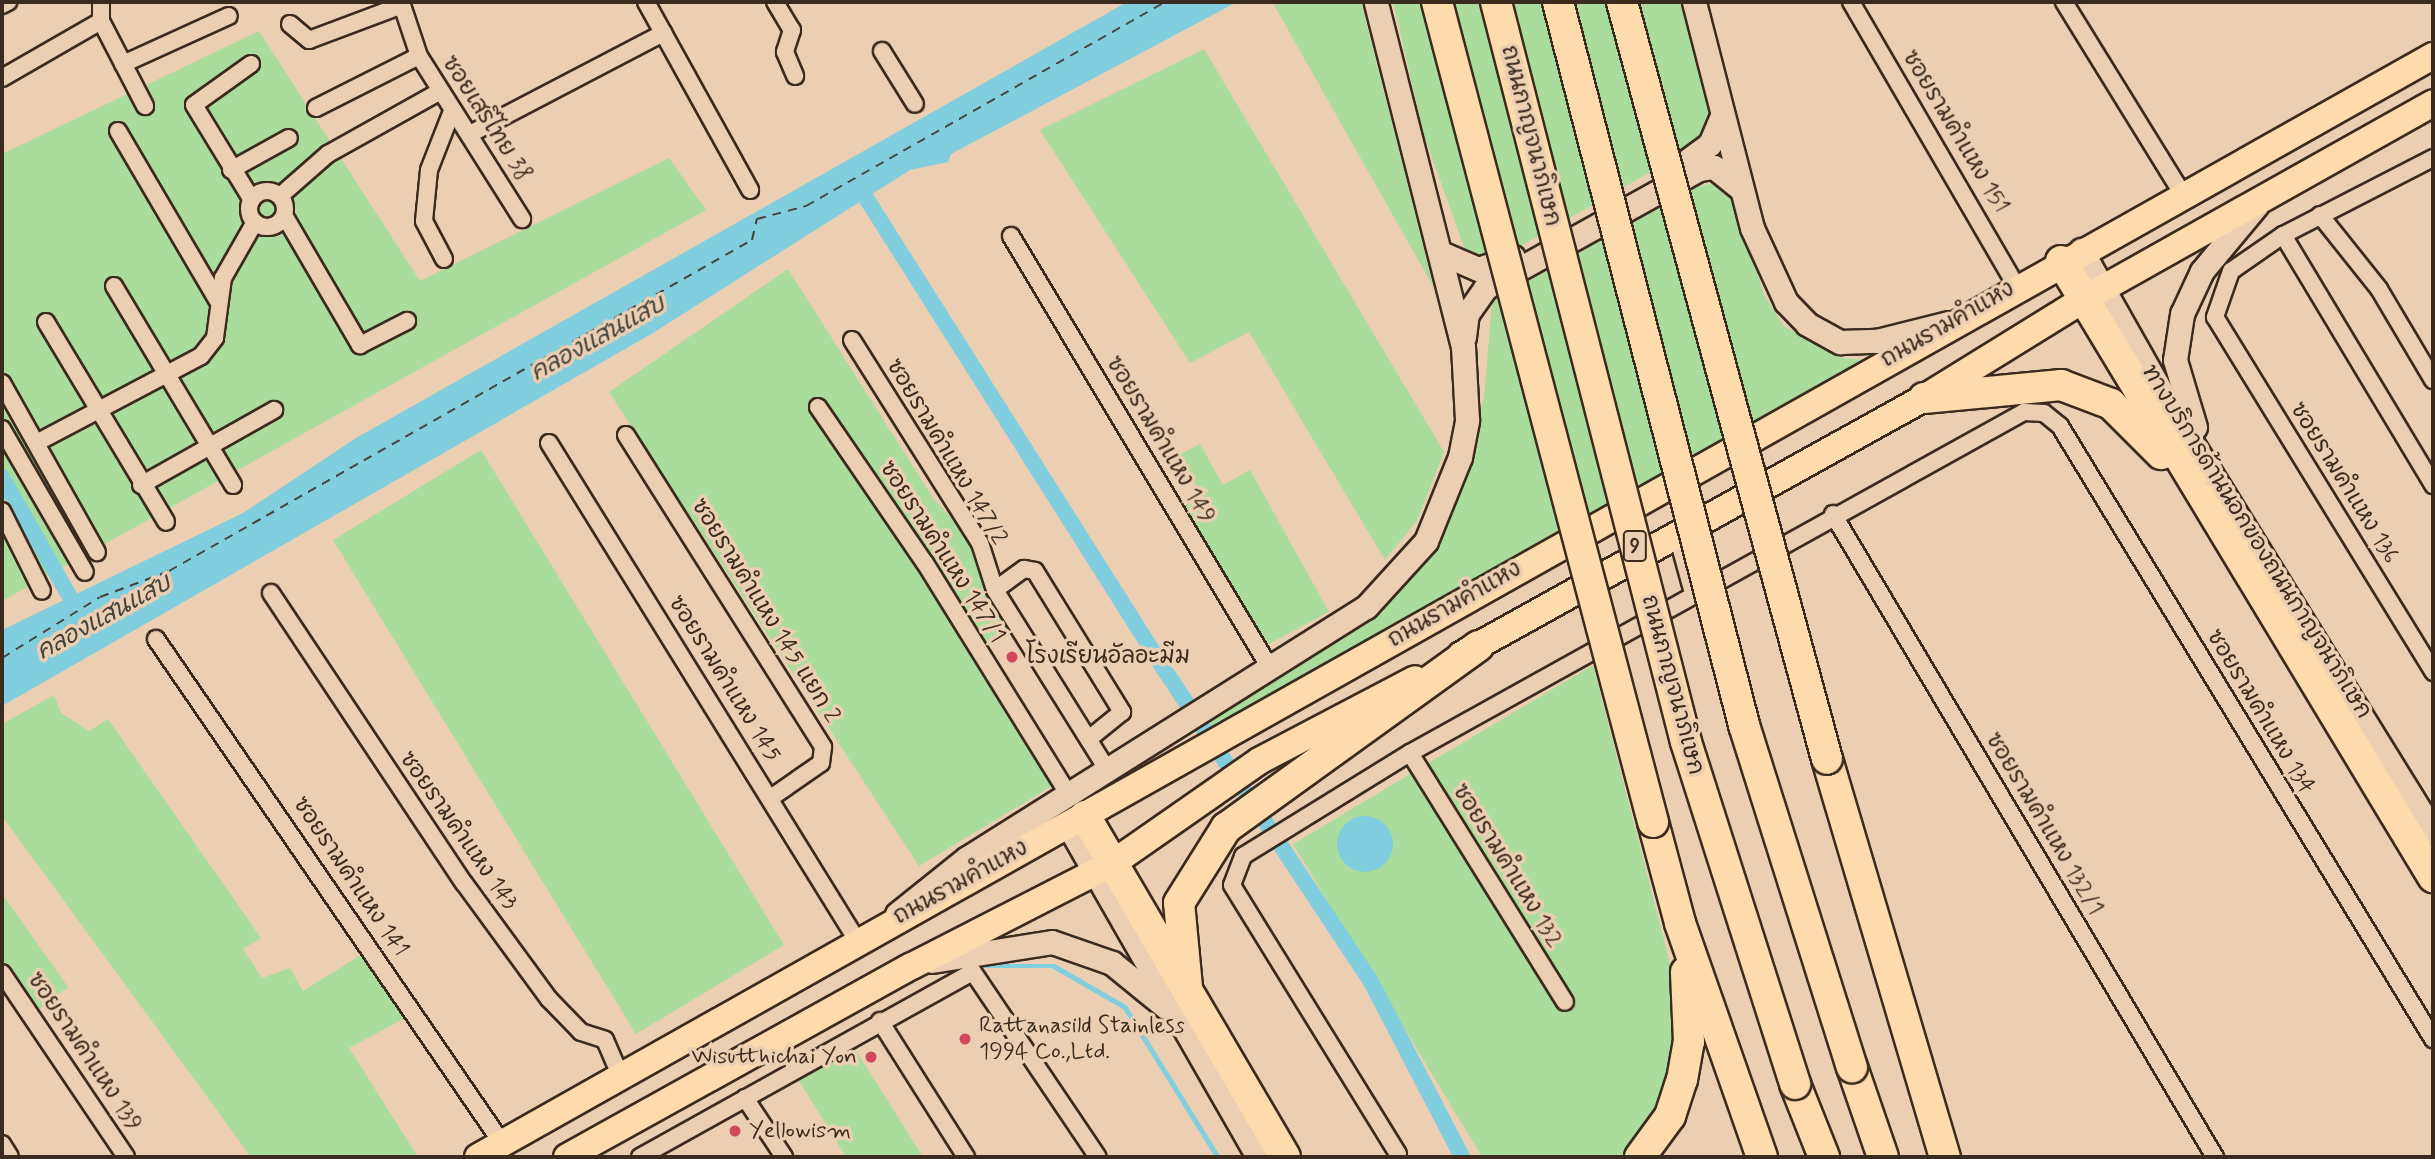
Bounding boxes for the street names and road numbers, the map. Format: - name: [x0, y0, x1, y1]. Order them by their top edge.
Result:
- street label: ถนนกาญจนาภิเษก: [1494, 43, 1566, 229]
- street label: ซอยรามคำแหง 151: [1896, 46, 2014, 218]
- street label: ซอยเสรีไทย 38: [435, 51, 537, 187]
- street label: ถนนรามคำแหง: [1876, 276, 2020, 374]
- street label: ซอยรามคำแหง 149: [1099, 351, 1221, 529]
- street label: ซอยรามคำแหง 147/2: [880, 354, 1012, 550]
- street label: ทางบริการด้านนอกของถนนกาญจนาภิเษก: [2135, 360, 2377, 724]
- street label: ซอยรามคำแหง 136: [2283, 397, 2405, 569]
- street label: ซอยรามคำแหง 147/1: [873, 456, 1011, 648]
- street label: ซอยรามคำแหง 145 แยก 2: [685, 494, 845, 728]
- road number: 9: [1623, 528, 1647, 564]
- street label: ถนนรามคำแหง: [1383, 556, 1527, 654]
- street label: ซอยรามคำแหง 145: [662, 591, 786, 767]
- street label: ถนนกาญจนาภิเษก: [1635, 592, 1709, 778]
- street label: ซอยรามคำแหง 134: [2200, 625, 2320, 799]
- street label: ซอยรามคำแหง 132/1: [1979, 728, 2109, 920]
- street label: ซอยรามคำแหง 143: [393, 746, 523, 916]
- street label: ซอยรามคำแหง 132: [1446, 779, 1568, 953]
- street label: ซอยรามคำแหง 141: [286, 792, 414, 962]
- street label: ถนนรามคำแหง: [889, 835, 1033, 931]
- street label: ซอยรามคำแหง 139: [21, 967, 147, 1137]

